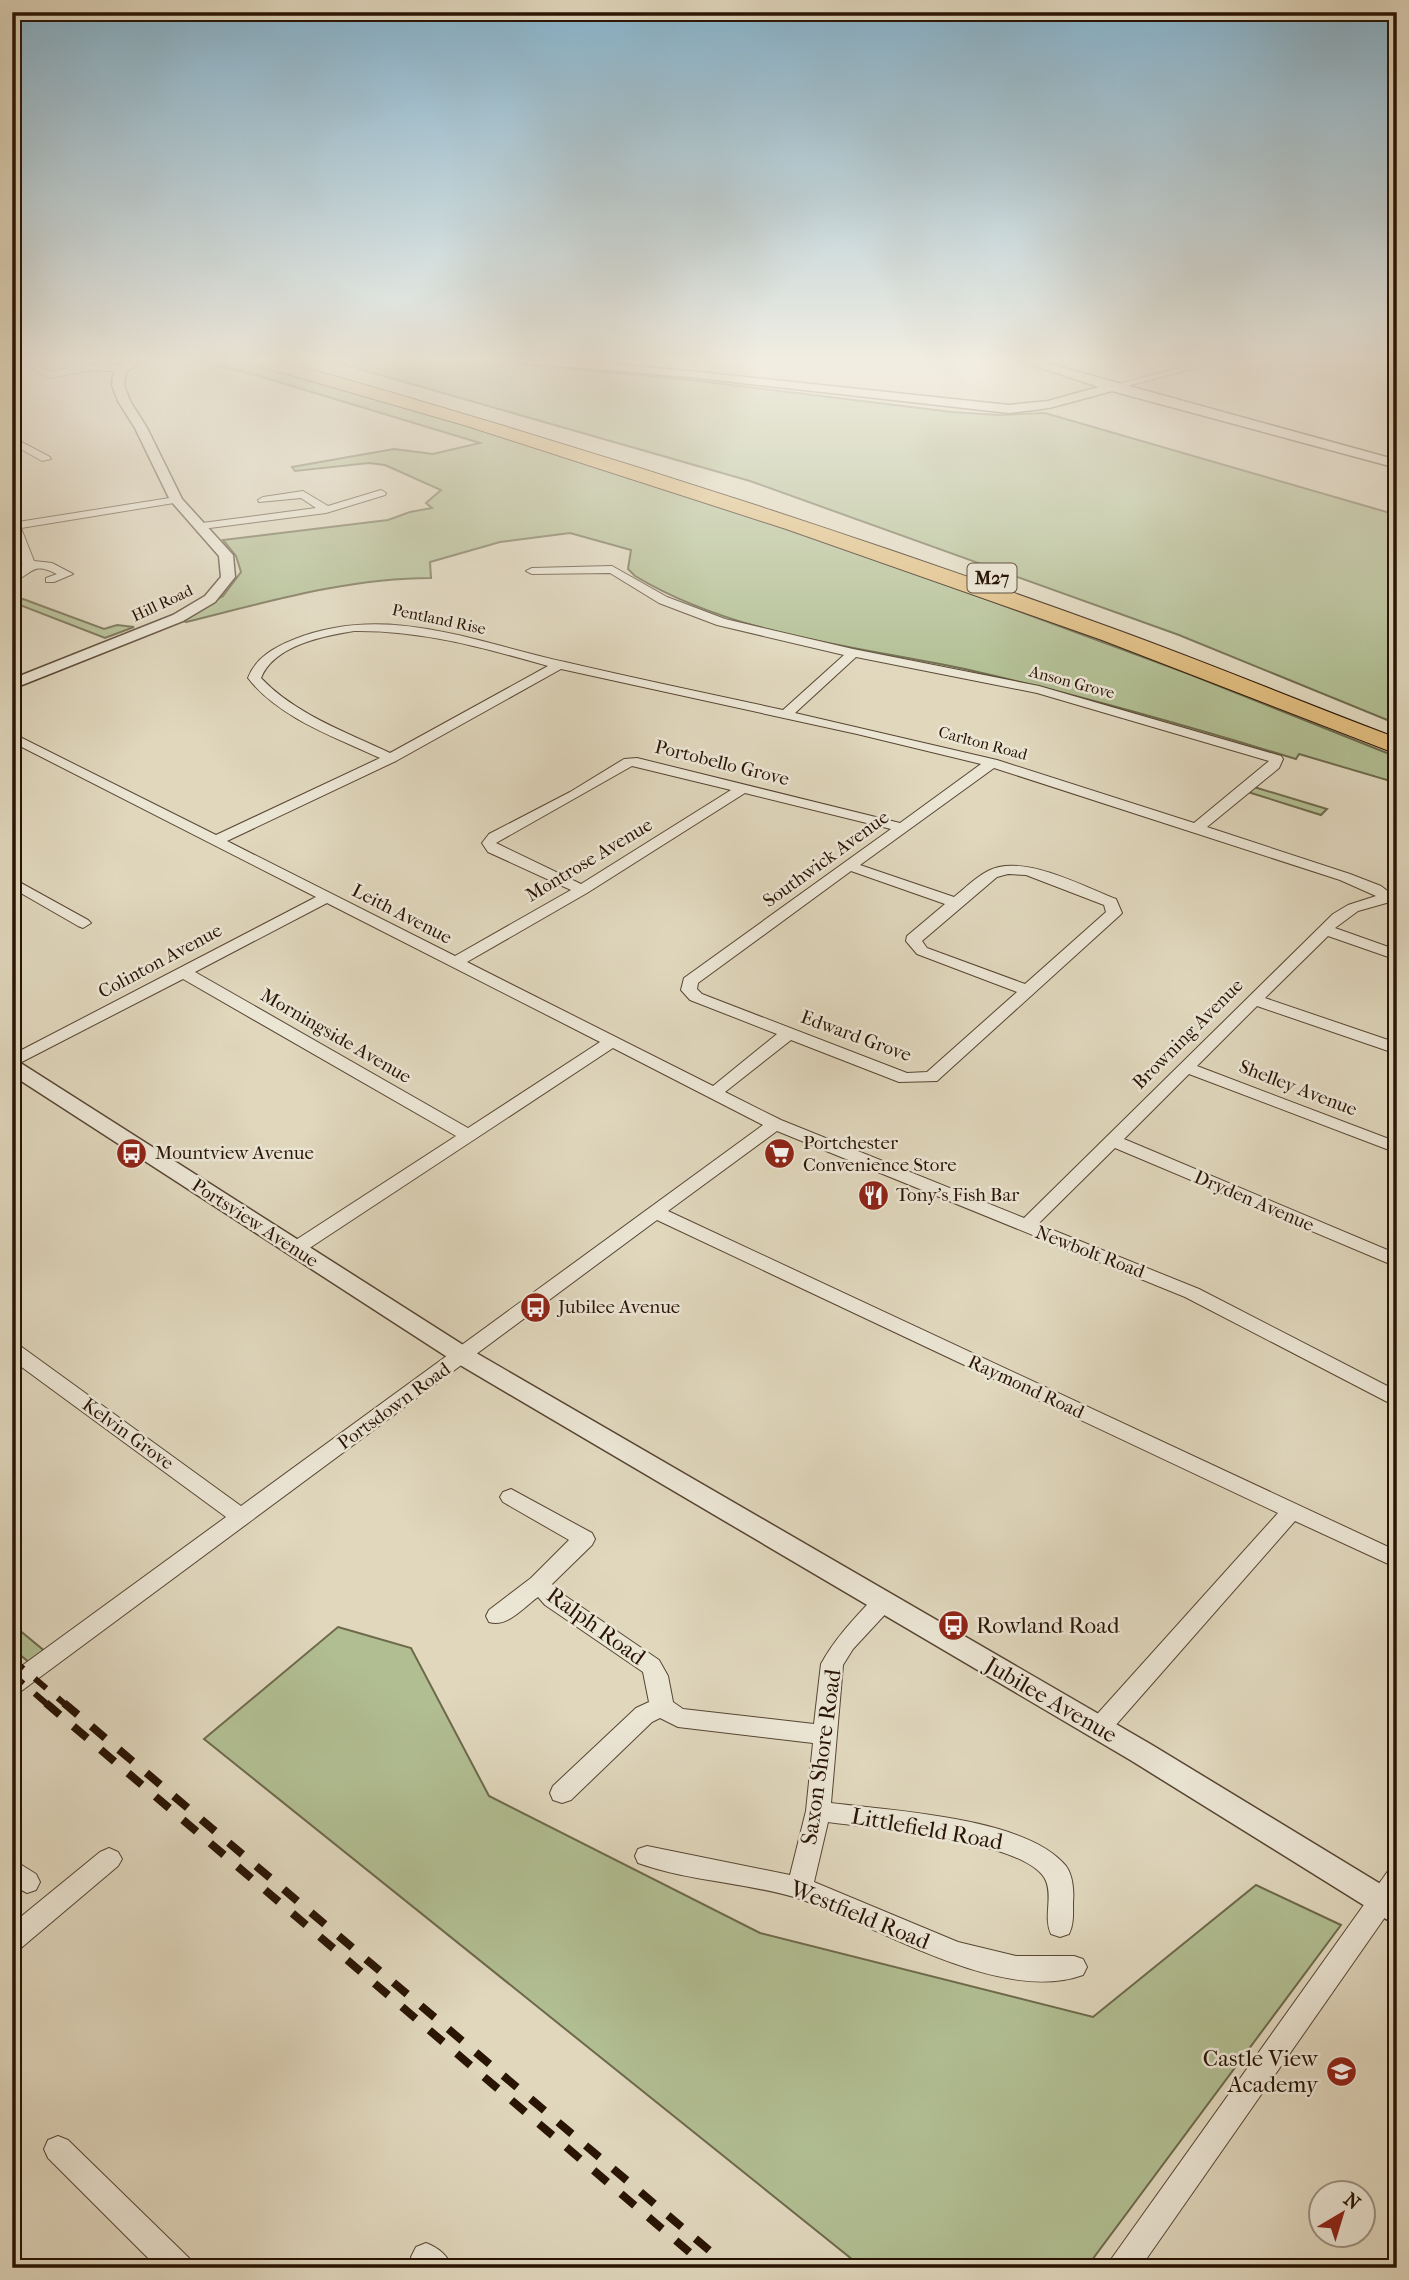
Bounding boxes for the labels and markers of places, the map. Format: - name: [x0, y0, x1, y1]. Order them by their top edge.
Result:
- place label: Portchester Convenience Store: [803, 1132, 957, 1176]
- bus stop icon: Mountview Avenue: [115, 1136, 149, 1170]
- supermarket icon: Portchester Convenience Store: [763, 1137, 797, 1171]
- place label: Mountview Avenue: [155, 1142, 314, 1164]
- restaurant icon: Tony's Fish Bar: [856, 1178, 890, 1212]
- place label: Tony's Fish Bar: [896, 1184, 1020, 1206]
- bus stop icon: Jubilee Avenue: [518, 1290, 552, 1324]
- place label: Jubilee Avenue: [556, 1296, 680, 1318]
- bus stop icon: Rowland Road: [936, 1608, 970, 1642]
- place label: Rowland Road: [976, 1612, 1120, 1639]
- place label: Castle View Academy: [1203, 2045, 1319, 2098]
- school or university icon: Castle View Academy: [1324, 2054, 1358, 2088]

